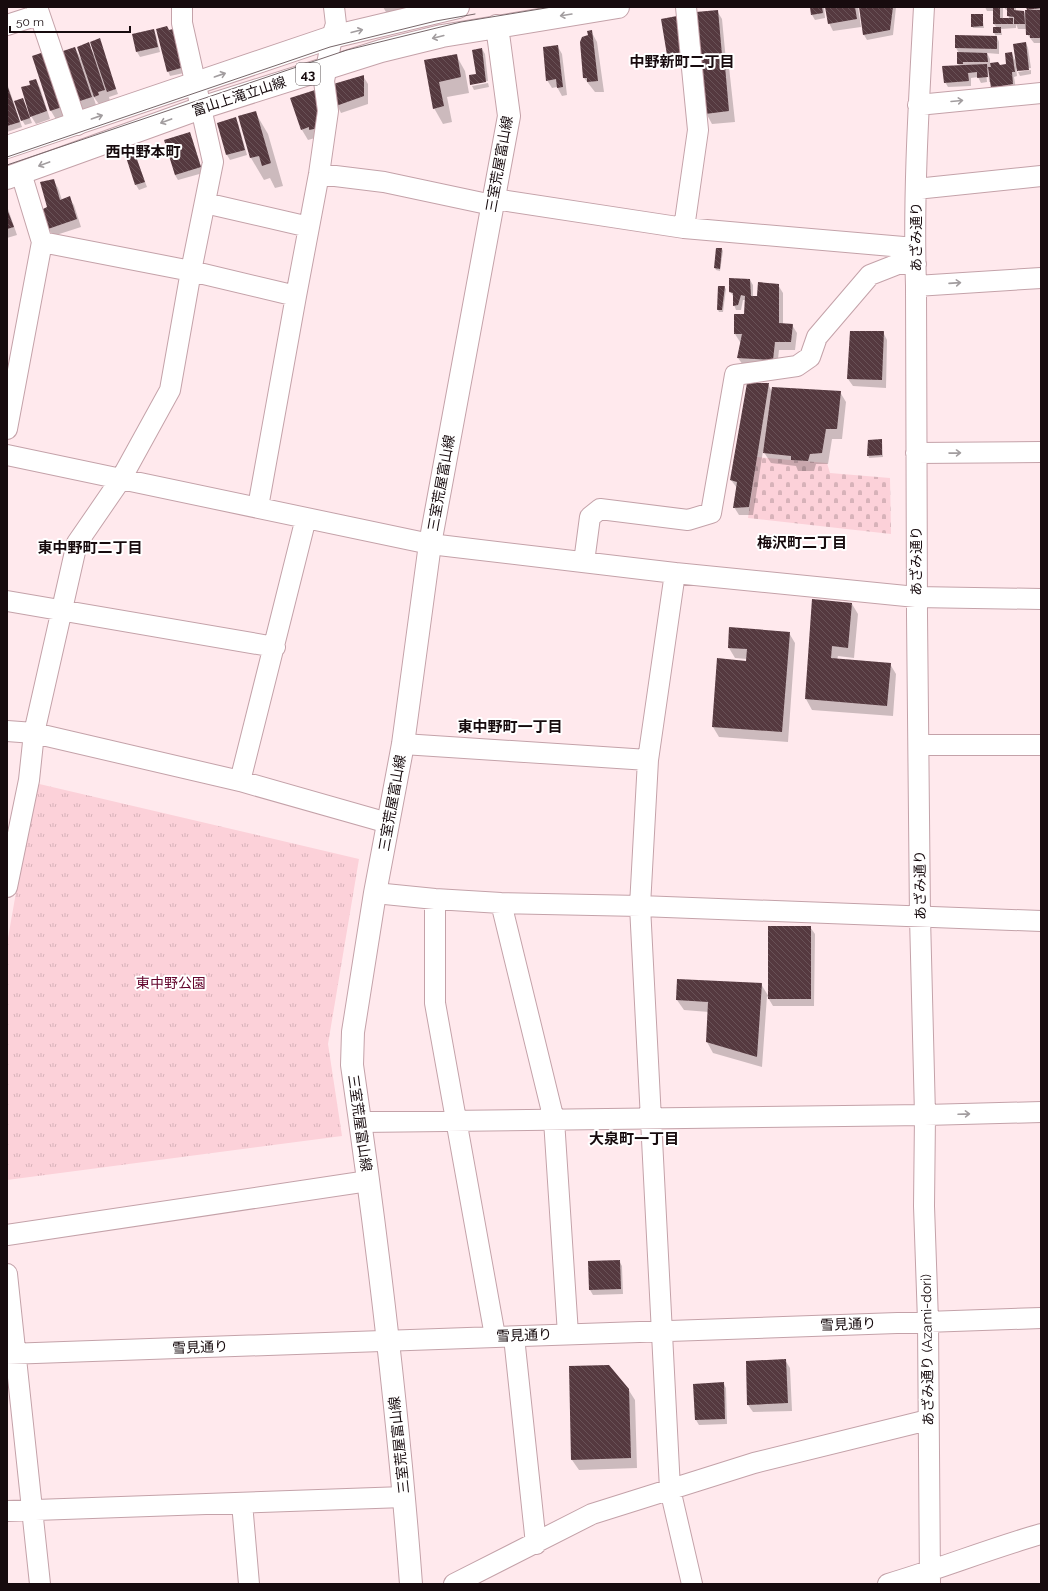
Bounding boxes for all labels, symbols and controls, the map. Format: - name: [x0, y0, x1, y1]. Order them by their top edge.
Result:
- scale bar: [10, 8, 130, 34]
- one-way arrow: [560, 11, 573, 19]
- text: 50 m: [16, 15, 44, 29]
- one-way arrow: [350, 27, 363, 35]
- one-way arrow: [431, 34, 444, 42]
- district label: 中野新町二丁目: [629, 53, 735, 71]
- road number: 43: [296, 63, 320, 85]
- one-way arrow: [213, 71, 226, 78]
- street label: 富山上滝立山線: [190, 73, 288, 119]
- one-way arrow: [950, 97, 963, 104]
- one-way arrow: [91, 113, 103, 121]
- street label: 三室荒屋富山線: [483, 114, 515, 214]
- one-way arrow: [161, 117, 173, 125]
- district label: 西中野本町: [105, 143, 181, 161]
- one-way arrow: [38, 161, 50, 169]
- street label: あざみ通り: [908, 202, 924, 272]
- one-way arrow: [948, 280, 961, 287]
- street label: 三室荒屋富山線: [425, 433, 457, 533]
- one-way arrow: [948, 449, 961, 457]
- street label: あざみ通り: [908, 526, 924, 596]
- district label: 梅沢町二丁目: [757, 534, 847, 552]
- district label: 東中野町二丁目: [37, 539, 143, 557]
- district label: 東中野町一丁目: [457, 718, 563, 736]
- street label: 三室荒屋富山線: [376, 753, 408, 853]
- street label: あざみ通り: [911, 850, 929, 920]
- park label: 東中野公園: [136, 975, 206, 991]
- street label: 三室荒屋富山線: [345, 1073, 375, 1173]
- one-way arrow: [957, 1111, 970, 1118]
- district label: 大泉町一丁目: [589, 1130, 679, 1148]
- street label: あざみ通り (Azami-dori): [918, 1274, 936, 1426]
- street label: 雪見通り: [820, 1315, 876, 1333]
- street label: 雪見通り: [496, 1326, 552, 1344]
- street label: 雪見通り: [172, 1338, 228, 1356]
- street label: 三室荒屋富山線: [386, 1395, 412, 1495]

